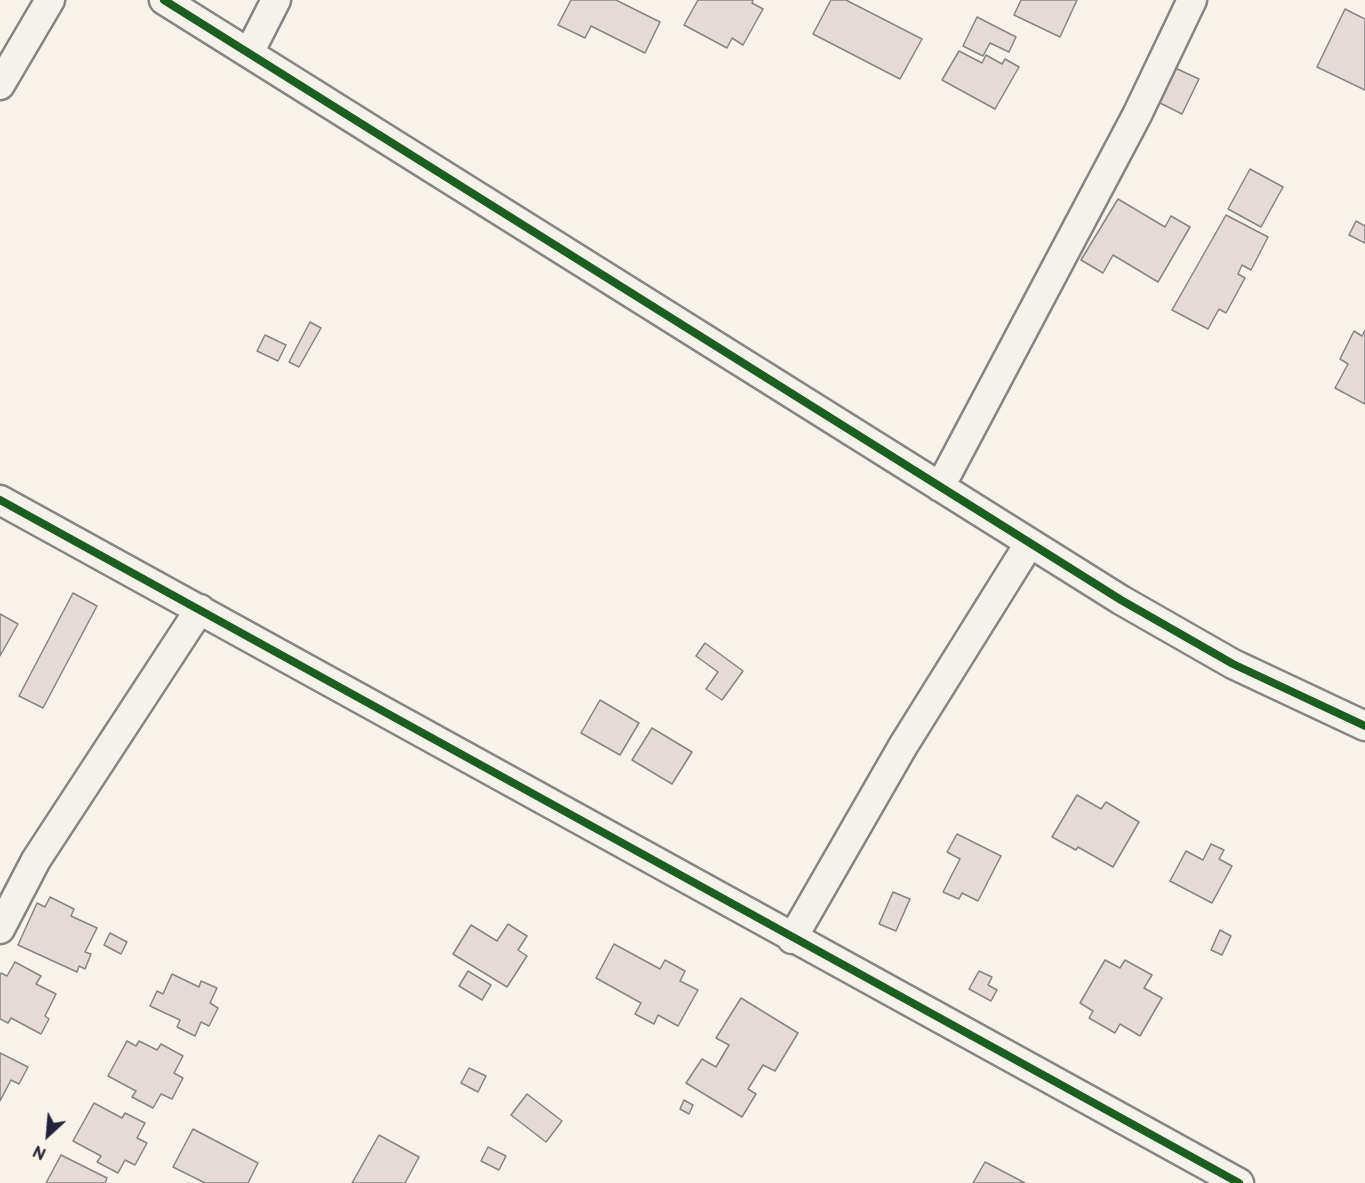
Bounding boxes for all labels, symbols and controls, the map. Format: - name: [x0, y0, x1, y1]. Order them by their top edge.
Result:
- north arrow: [18, 1105, 78, 1165]
- text: N: [30, 1140, 49, 1163]

